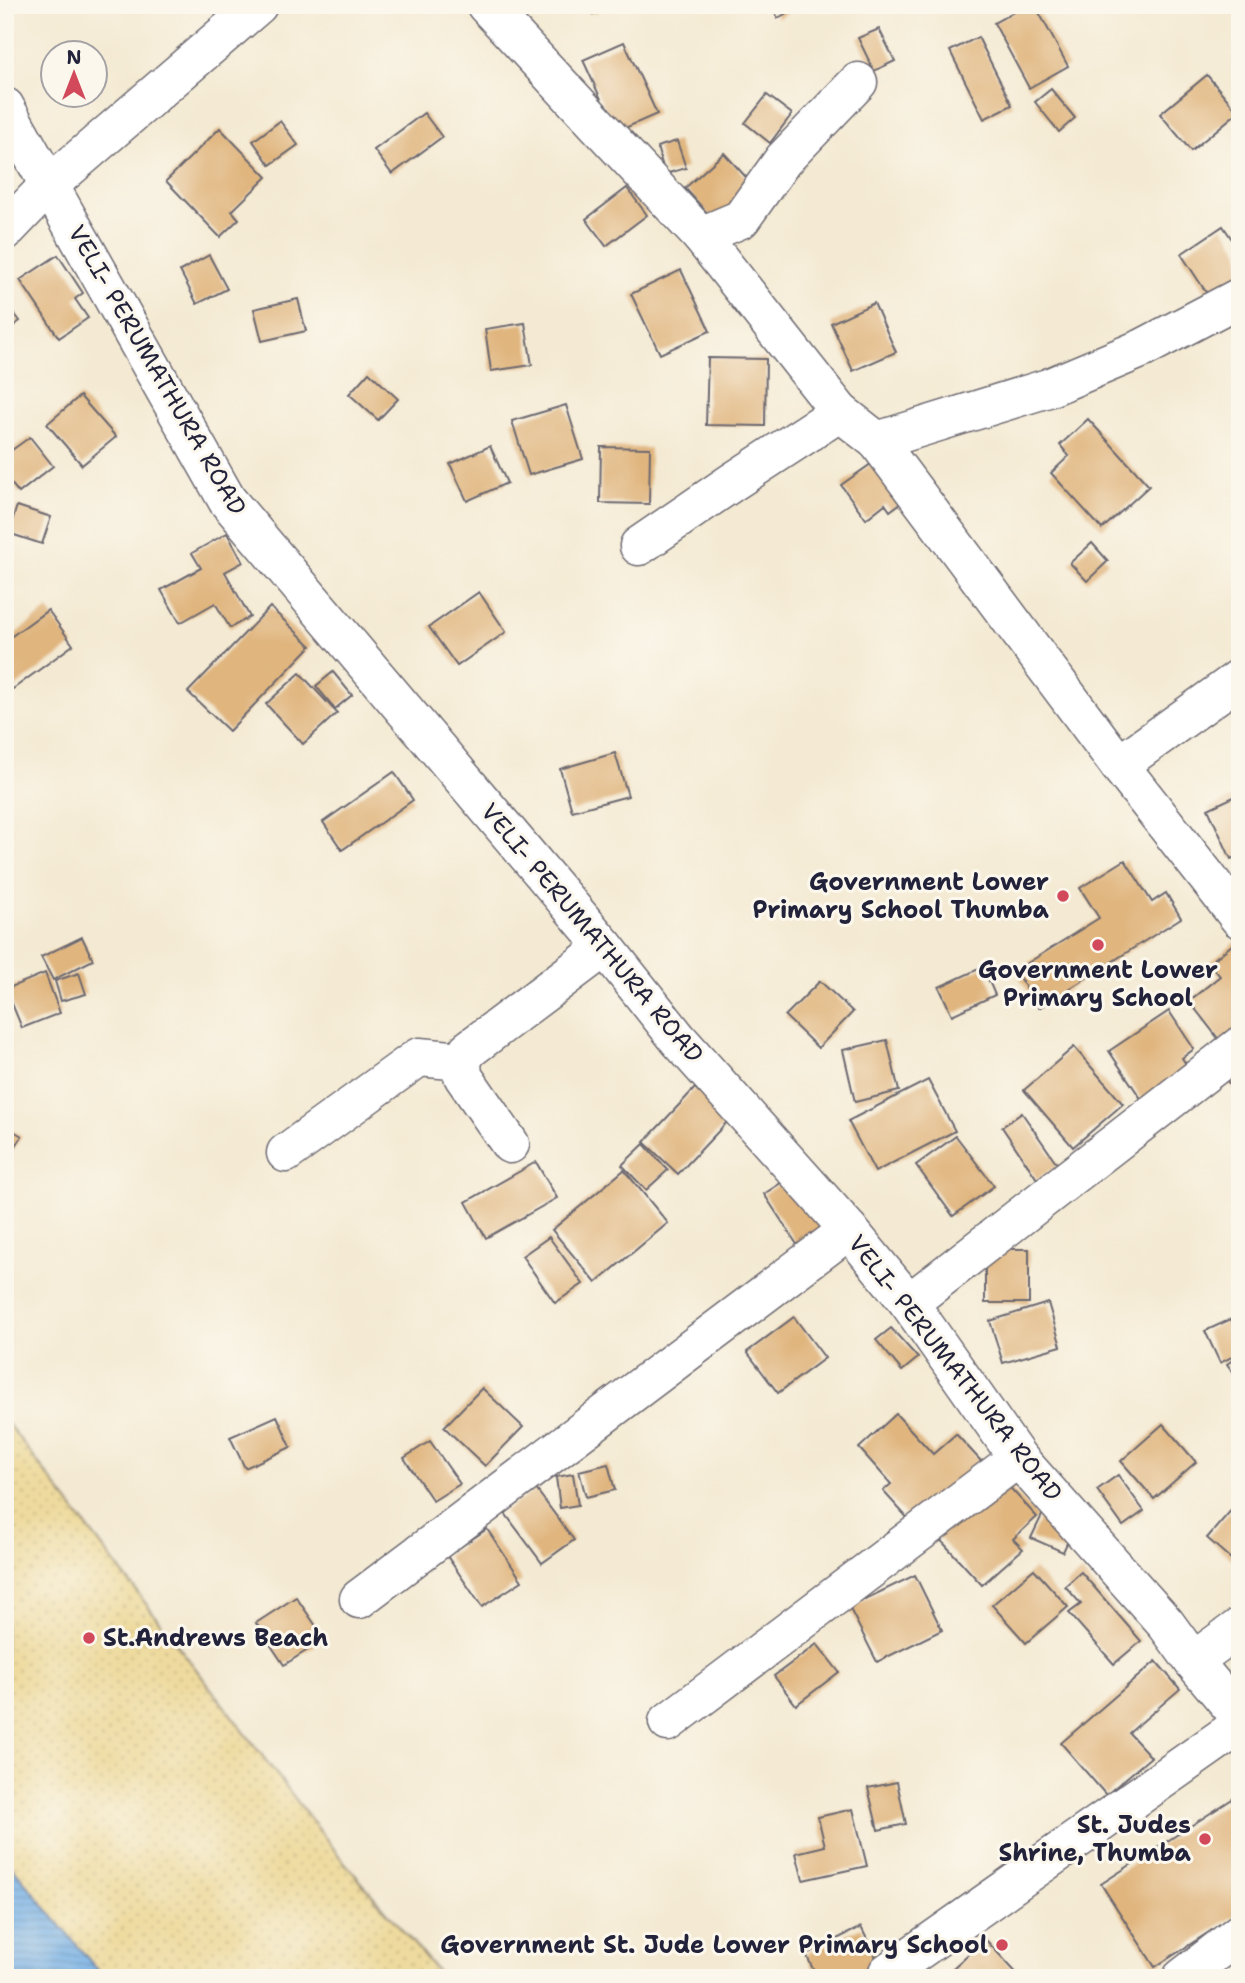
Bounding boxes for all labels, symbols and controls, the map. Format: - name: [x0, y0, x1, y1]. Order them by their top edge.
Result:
- north arrow: [38, 38, 108, 108]
- text: N: [66, 45, 82, 70]
- street label: VELI- PERUMATHURA ROAD: [61, 219, 253, 521]
- street label: VELI- PERUMATHURA ROAD: [474, 796, 710, 1070]
- place label: Government Lower Primary School Thumba: [752, 866, 1050, 926]
- marker: Government Lower Primary School Thumba: [1055, 888, 1071, 904]
- marker: Government Lower Primary School: [1090, 937, 1106, 953]
- place label: Government Lower Primary School: [978, 954, 1218, 1014]
- street label: VELI- PERUMATHURA ROAD: [841, 1228, 1069, 1508]
- place label: St.Andrews Beach: [103, 1622, 328, 1654]
- marker: St.Andrews Beach: [81, 1630, 97, 1646]
- place label: St. Judes Shrine, Thumba: [998, 1809, 1192, 1869]
- marker: St. Judes Shrine, Thumba: [1197, 1831, 1213, 1847]
- place label: Government St. Jude Lower Primary School: [440, 1929, 988, 1961]
- marker: Government St. Jude Lower Primary School: [994, 1937, 1010, 1953]

